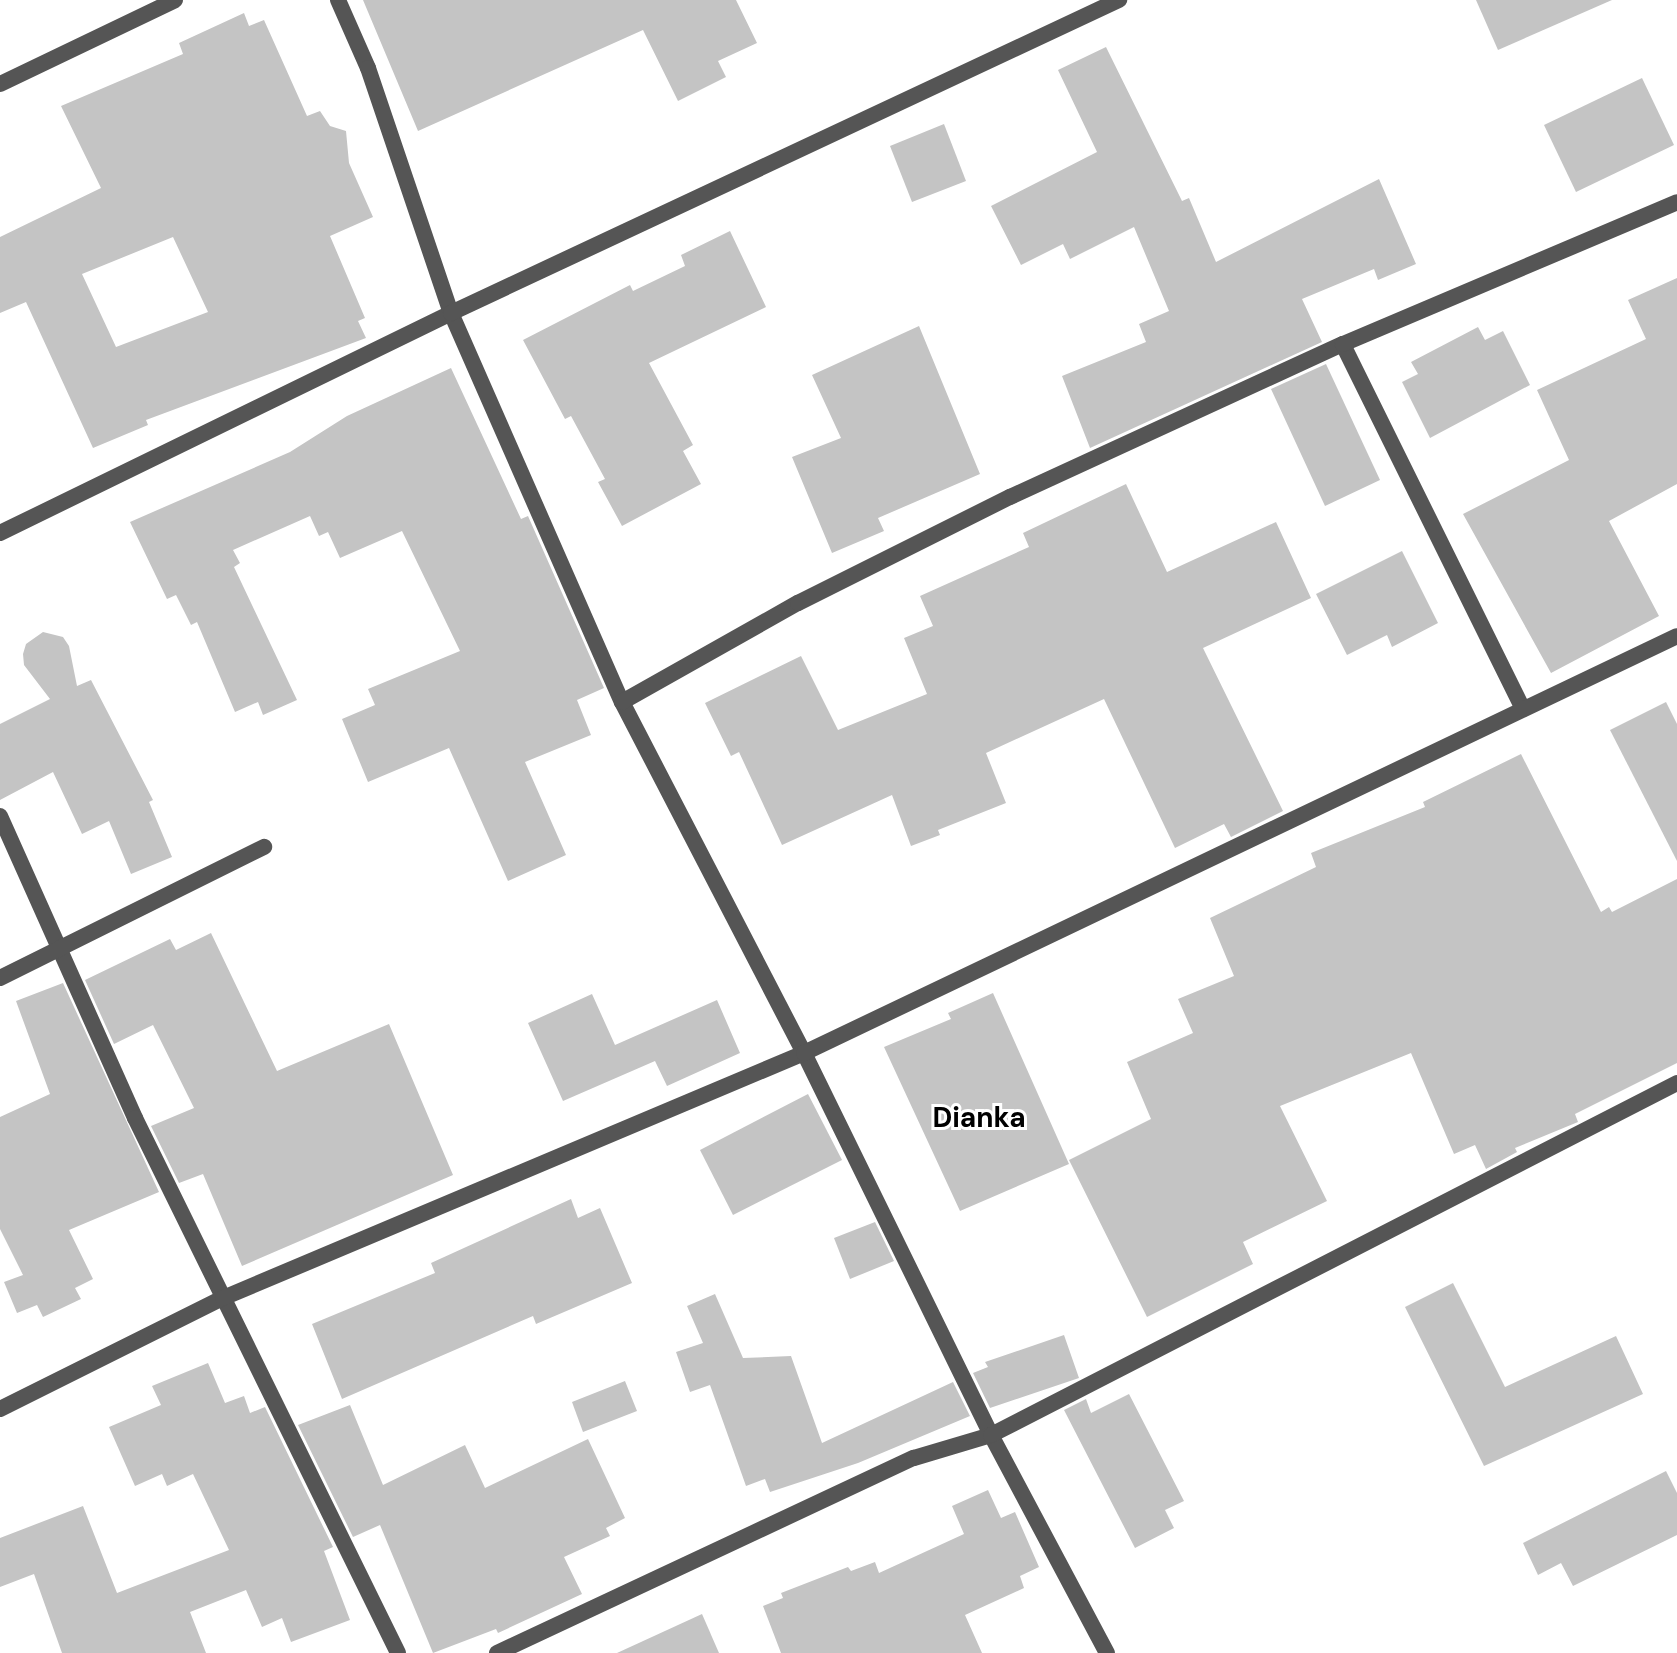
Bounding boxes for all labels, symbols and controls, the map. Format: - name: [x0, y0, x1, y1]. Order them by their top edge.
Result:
- district label: Dianka: [932, 1101, 1026, 1135]

